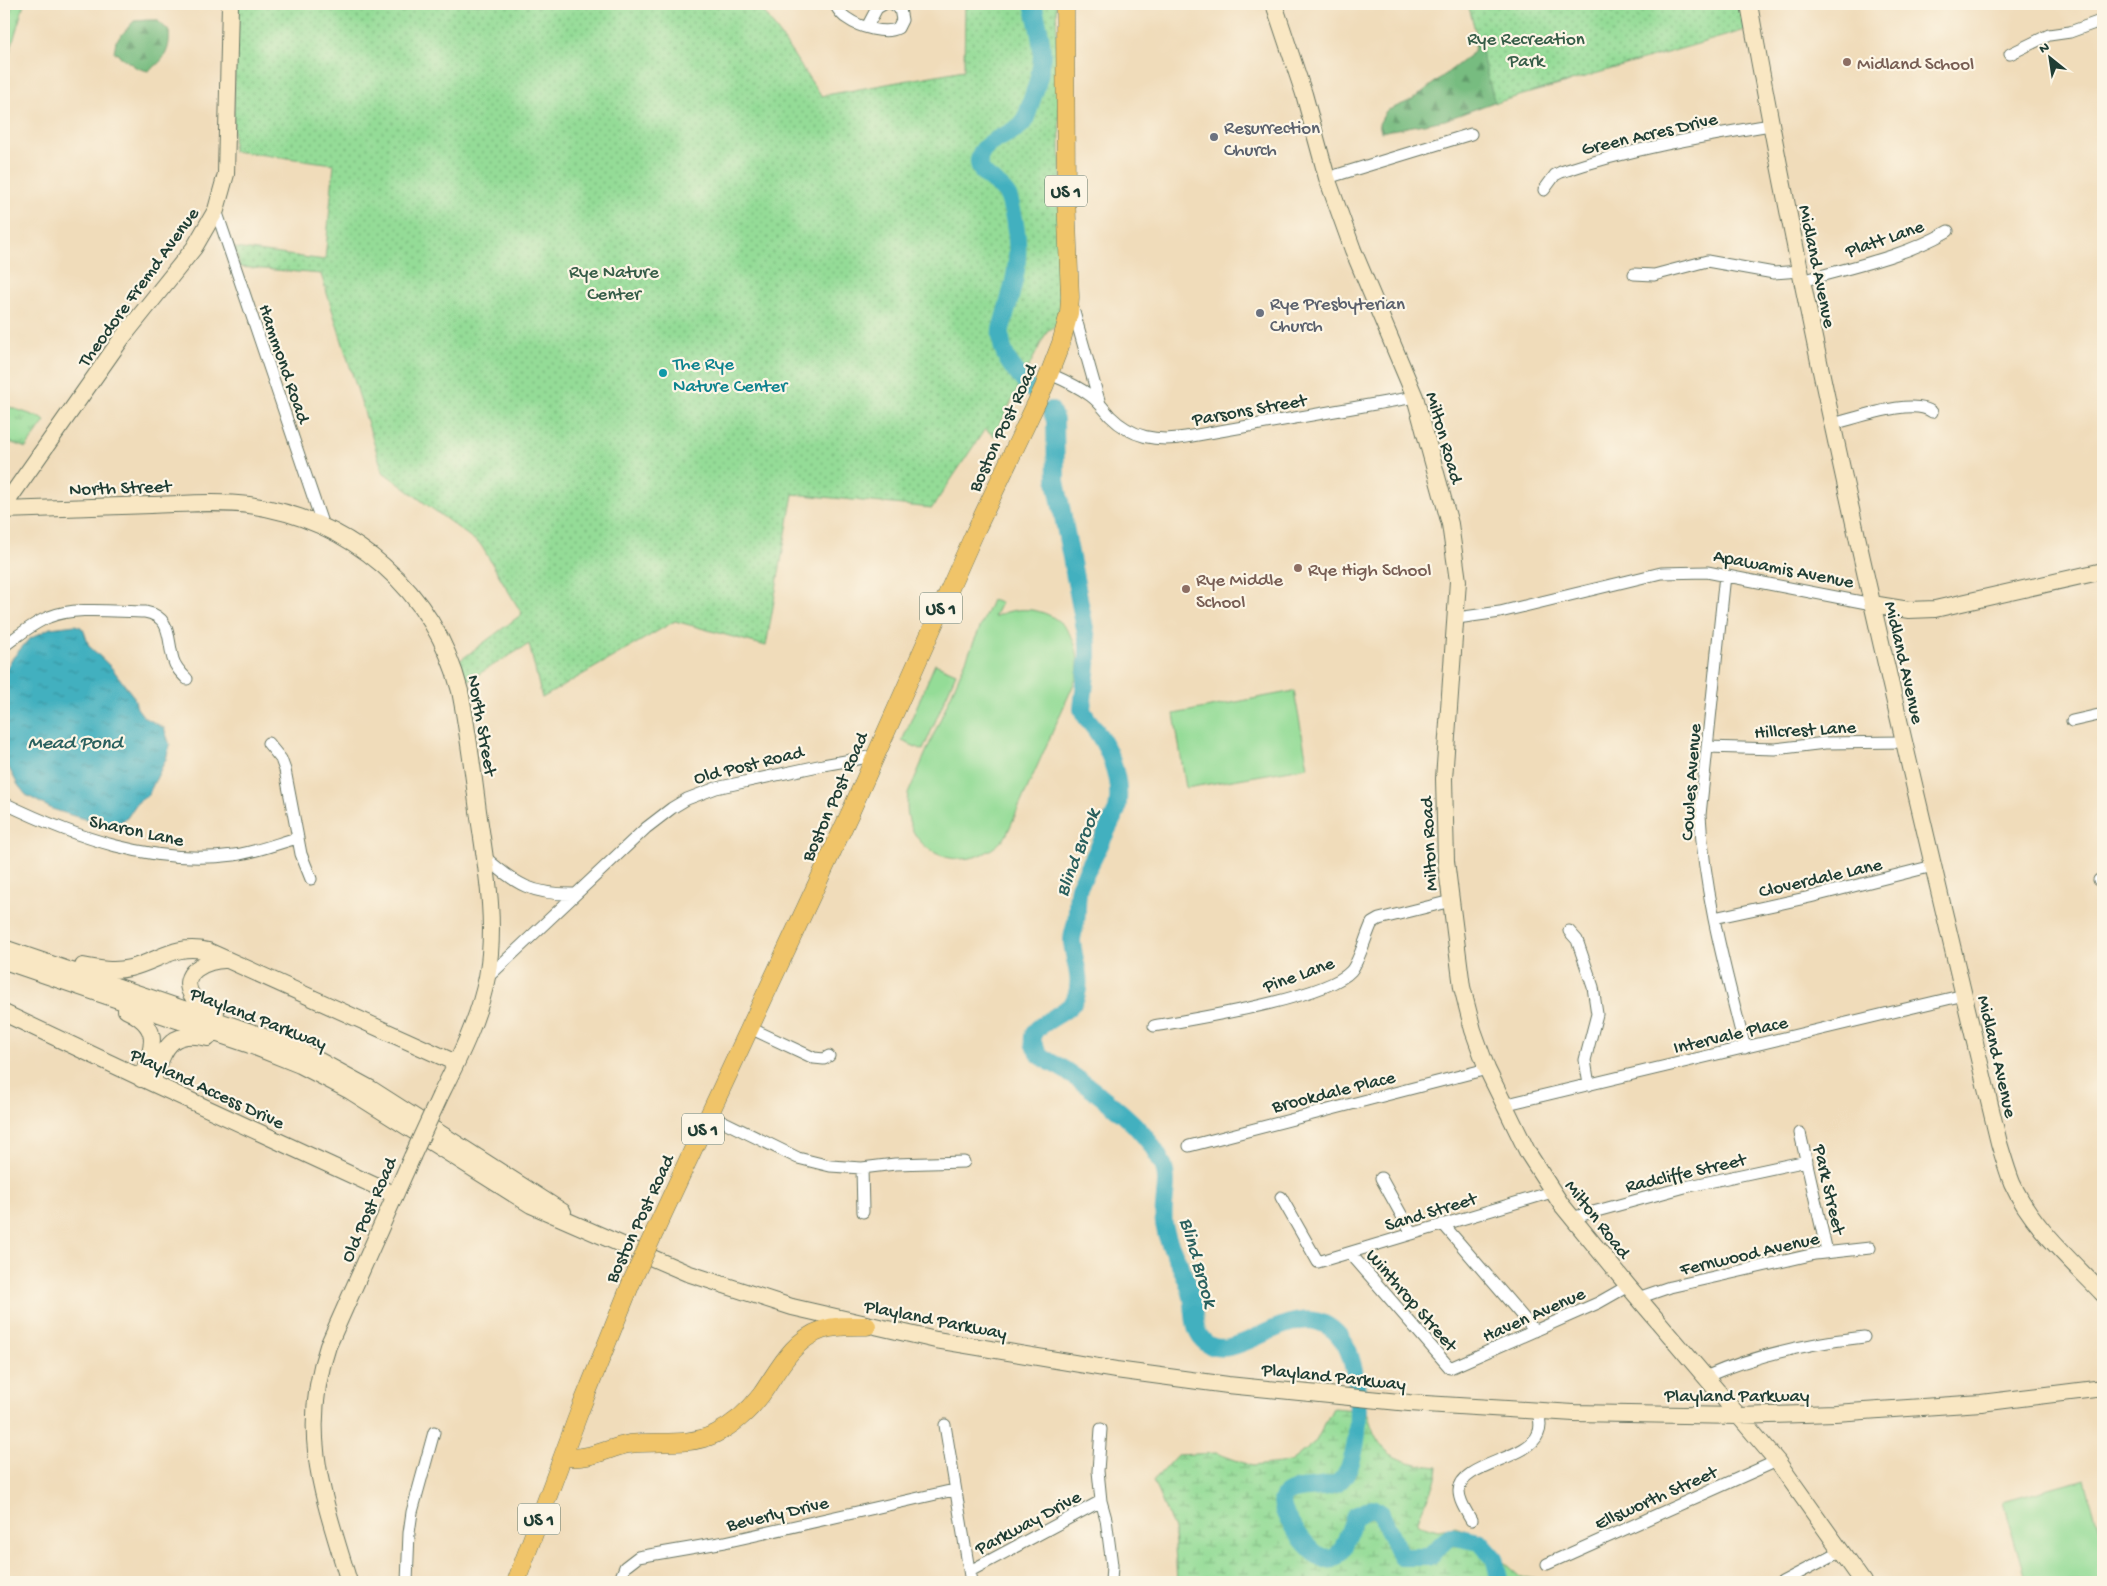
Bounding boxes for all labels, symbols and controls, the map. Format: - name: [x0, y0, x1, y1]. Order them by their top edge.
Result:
- park label: Rye Recreation Park: [1467, 29, 1585, 74]
- north arrow: [2024, 32, 2074, 82]
- text: N: [2037, 39, 2053, 59]
- place label: Midland School: [1857, 54, 1974, 77]
- marker: Midland School: [1841, 56, 1853, 68]
- street label: Green Acres Drive: [1579, 109, 1720, 162]
- place label: Resurrection Church: [1224, 118, 1320, 163]
- marker: Resurrection Church: [1208, 131, 1220, 143]
- road number: US 1: [1045, 176, 1087, 207]
- street label: Midland Avenue: [1791, 203, 1840, 330]
- street label: Theodore Fremd Avenue: [74, 204, 206, 373]
- street label: Platt Lane: [1842, 216, 1928, 265]
- park label: Rye Nature Center: [569, 262, 659, 307]
- place label: Rye Presbyterian Church: [1270, 294, 1405, 339]
- street label: Hammond Road: [252, 302, 314, 428]
- marker: Rye Presbyterian Church: [1254, 307, 1266, 319]
- place label: The Rye Nature Center: [672, 354, 789, 399]
- street label: Boston Post Road: [964, 359, 1045, 497]
- marker: The Rye Nature Center: [657, 367, 669, 379]
- street label: Parsons Street: [1190, 390, 1311, 433]
- street label: Milton Road: [1419, 390, 1467, 488]
- street label: North Street: [69, 476, 174, 503]
- street label: Apawamis Avenue: [1711, 546, 1856, 595]
- place label: Rye High School: [1308, 560, 1431, 583]
- marker: Rye High School: [1292, 562, 1304, 574]
- place label: Rye Middle School: [1196, 570, 1283, 615]
- marker: Rye Middle School: [1180, 583, 1192, 595]
- road number: US 1: [920, 592, 962, 624]
- street label: Midland Avenue: [1877, 599, 1928, 726]
- street label: North Street: [460, 673, 501, 780]
- street label: Hillcrest Lane: [1754, 717, 1857, 746]
- street label: Cowles Avenue: [1677, 723, 1708, 842]
- street label: Boston Post Road: [797, 728, 876, 866]
- water label: Mead Pond: [28, 733, 124, 756]
- street label: Old Post Road: [692, 741, 808, 791]
- street label: Milton Road: [1416, 794, 1444, 891]
- water label: Blind Brook: [1052, 804, 1107, 900]
- street label: Sharon Lane: [87, 811, 186, 854]
- street label: Cloverdale Lane: [1757, 854, 1885, 905]
- street label: Pine Lane: [1259, 953, 1338, 1000]
- street label: Playland Parkway: [185, 983, 330, 1057]
- street label: Midland Avenue: [1970, 993, 2021, 1120]
- street label: Intervale Place: [1671, 1012, 1790, 1061]
- street label: Playland Access Drive: [125, 1044, 288, 1136]
- street label: Brookdale Place: [1269, 1067, 1398, 1120]
- road number: US 1: [682, 1114, 724, 1144]
- street label: Park Street: [1806, 1142, 1850, 1239]
- street label: Radcliffe Street: [1623, 1149, 1750, 1199]
- street label: Boston Post Road: [601, 1150, 682, 1288]
- street label: Old Post Road: [337, 1153, 404, 1266]
- street label: Milton Road: [1558, 1176, 1635, 1266]
- street label: Sand Street: [1382, 1188, 1482, 1238]
- water label: Blind Brook: [1173, 1216, 1221, 1312]
- street label: Fernwood Avenue: [1677, 1228, 1822, 1283]
- street label: Winthrop Street: [1360, 1245, 1463, 1359]
- street label: Haven Avenue: [1479, 1283, 1590, 1349]
- street label: Playland Parkway: [861, 1296, 1009, 1347]
- street label: Playland Parkway: [1259, 1359, 1407, 1398]
- street label: Playland Parkway: [1664, 1386, 1810, 1409]
- street label: Ellsworth Street: [1592, 1461, 1723, 1536]
- street label: Parkway Drive: [971, 1486, 1086, 1562]
- street label: Beverly Drive: [724, 1492, 831, 1539]
- road number: US 1: [518, 1504, 560, 1535]

